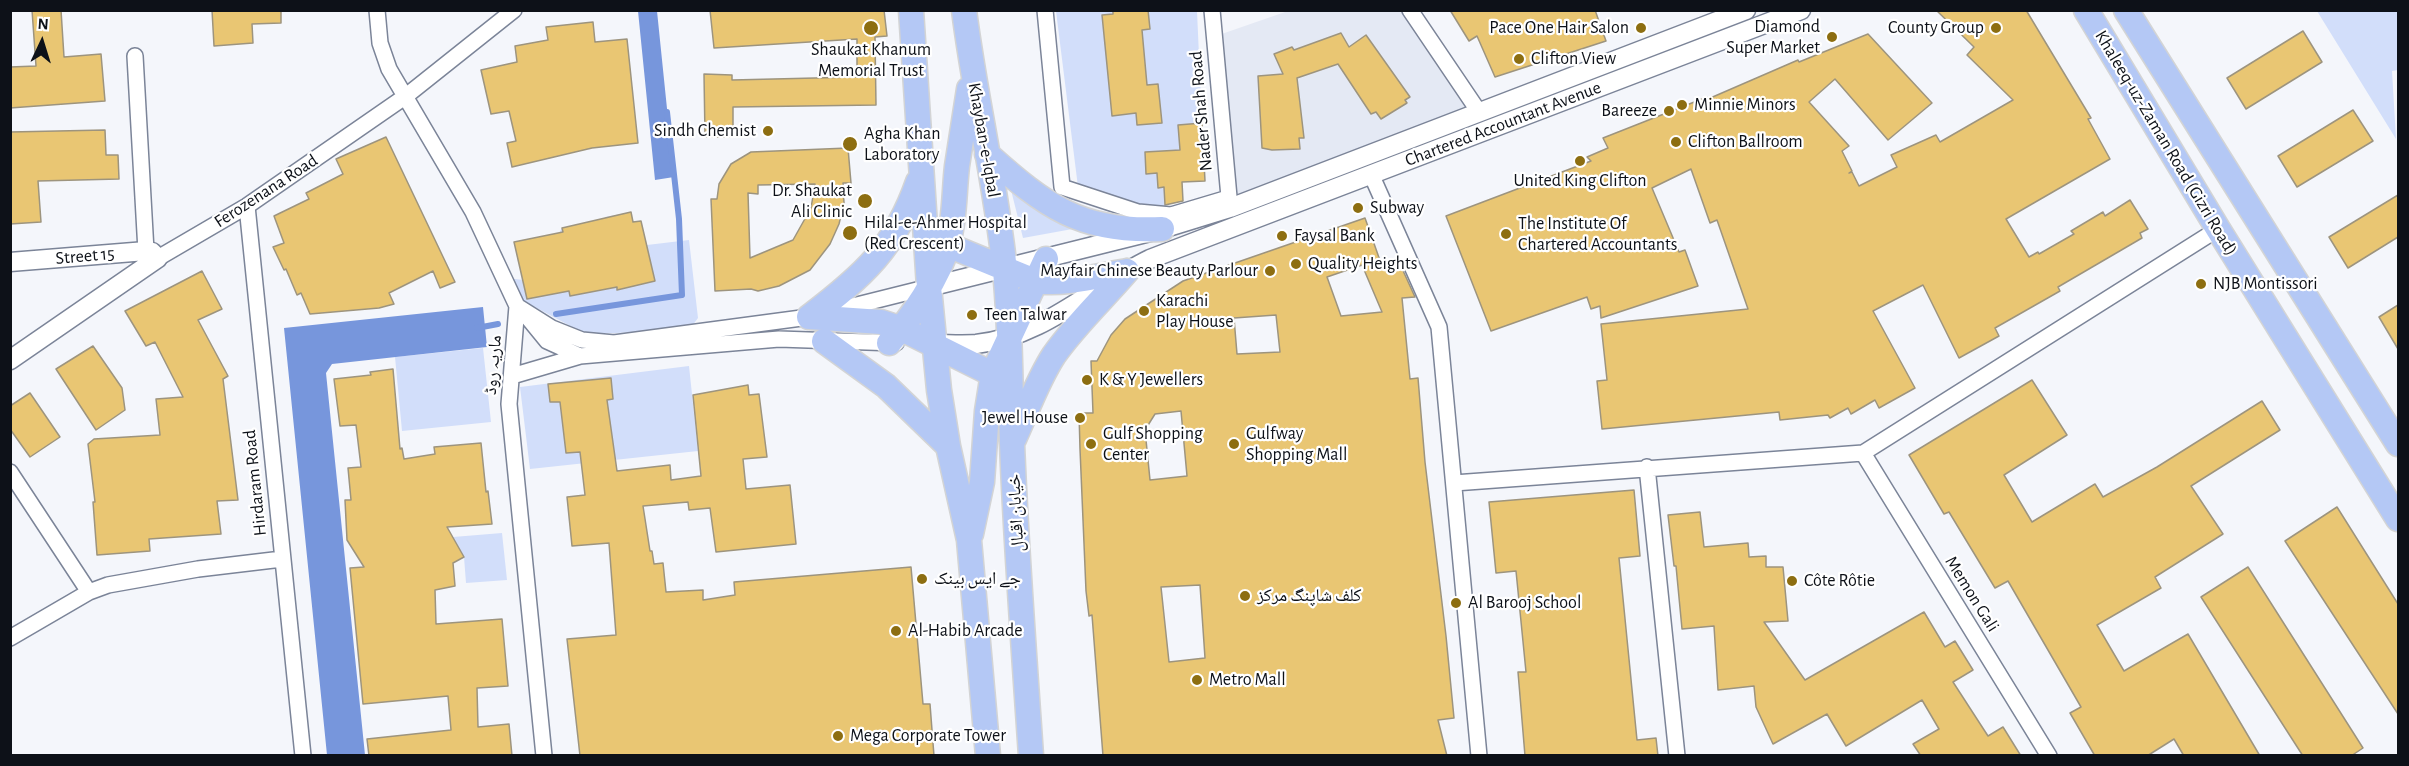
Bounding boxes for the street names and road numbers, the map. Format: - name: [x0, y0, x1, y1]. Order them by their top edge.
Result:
- street label: Khaleeq-uz-Zaman Road (Gizri Road): [2090, 27, 2242, 259]
- street label: Nader Shah Road: [1185, 50, 1217, 172]
- street label: Chartered Accountant Avenue: [1402, 77, 1604, 171]
- street label: Khayban-e-Iqbal: [963, 81, 1005, 199]
- street label: Ferozenana Road: [210, 150, 322, 232]
- street label: Street 15: [55, 243, 115, 269]
- street label: ماریہ روڈ: [480, 334, 506, 396]
- street label: Hirdaram Road: [239, 429, 271, 537]
- street label: خیابان اقبال: [1003, 474, 1029, 552]
- street label: Memon Gali: [1940, 552, 2004, 636]

